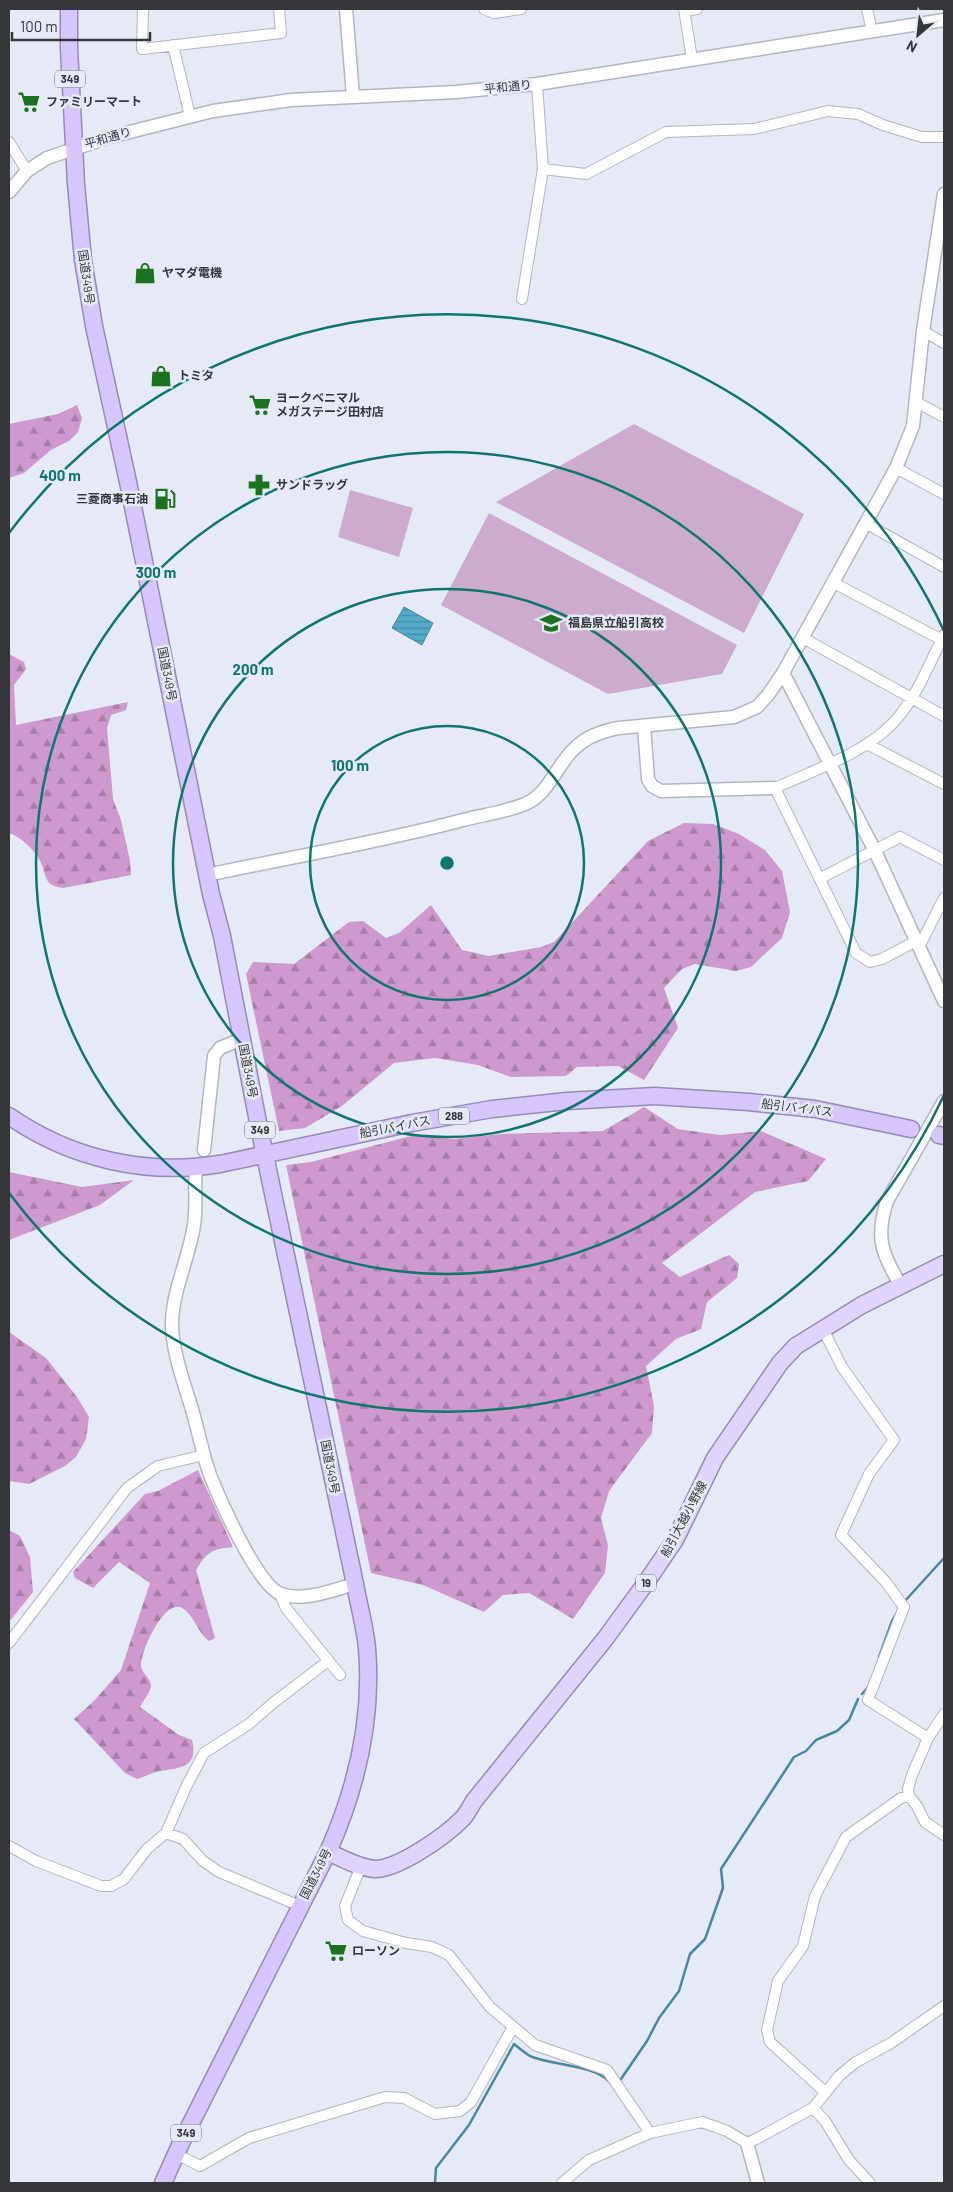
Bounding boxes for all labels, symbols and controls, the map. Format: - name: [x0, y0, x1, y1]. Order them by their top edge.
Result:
- scale bar: [12, 10, 150, 42]
- north arrow: [893, 10, 943, 60]
- text: 100 m: [20, 17, 58, 35]
- text: N: [904, 37, 920, 57]
- road number: 349: [55, 70, 85, 88]
- street label: 平和通り: [483, 77, 533, 95]
- supermarket icon: ファミリーマート: [16, 89, 42, 115]
- place label: ファミリーマート: [46, 94, 142, 108]
- street label: 平和通り: [83, 124, 133, 150]
- street label: 国道349号: [76, 249, 98, 305]
- shop icon: ヤマダ電機: [132, 260, 158, 286]
- place label: ヤマダ電機: [162, 265, 222, 279]
- shop icon: トミタ: [148, 363, 174, 389]
- place label: トミタ: [178, 368, 214, 382]
- place label: ヨークベニマル メガステージ田村店: [276, 390, 384, 418]
- supermarket icon: ヨークベニマル メガステージ田村店: [247, 392, 273, 418]
- text: 400 m: [39, 466, 81, 484]
- pharmacy icon: サンドラッグ: [246, 472, 272, 498]
- place label: サンドラッグ: [276, 477, 348, 491]
- fuel station icon: 三菱商事石油: [152, 486, 178, 512]
- place label: 三菱商事石油: [76, 491, 148, 505]
- text: 300 m: [136, 563, 176, 581]
- school or university icon: 福島県立船引高校: [538, 610, 564, 636]
- place label: 福島県立船引高校: [568, 615, 664, 629]
- street label: 国道349号: [156, 645, 180, 702]
- text: 200 m: [232, 660, 274, 678]
- text: 100 m: [331, 756, 369, 774]
- centre of rings: [438, 854, 456, 872]
- street label: 国道349号: [237, 1042, 261, 1099]
- street label: 船引バイパス: [761, 1096, 834, 1118]
- road number: 288: [439, 1108, 469, 1124]
- street label: 船引バイパス: [358, 1112, 431, 1140]
- road number: 349: [245, 1122, 275, 1138]
- street label: 国道349号: [319, 1438, 343, 1495]
- street label: 船引大越小野線: [657, 1478, 709, 1559]
- road number: 19: [636, 1575, 656, 1592]
- street label: 国道349号: [296, 1846, 334, 1901]
- supermarket icon: ローソン: [323, 1938, 349, 1964]
- place label: ローソン: [352, 1943, 400, 1957]
- road number: 349: [171, 2124, 201, 2142]

